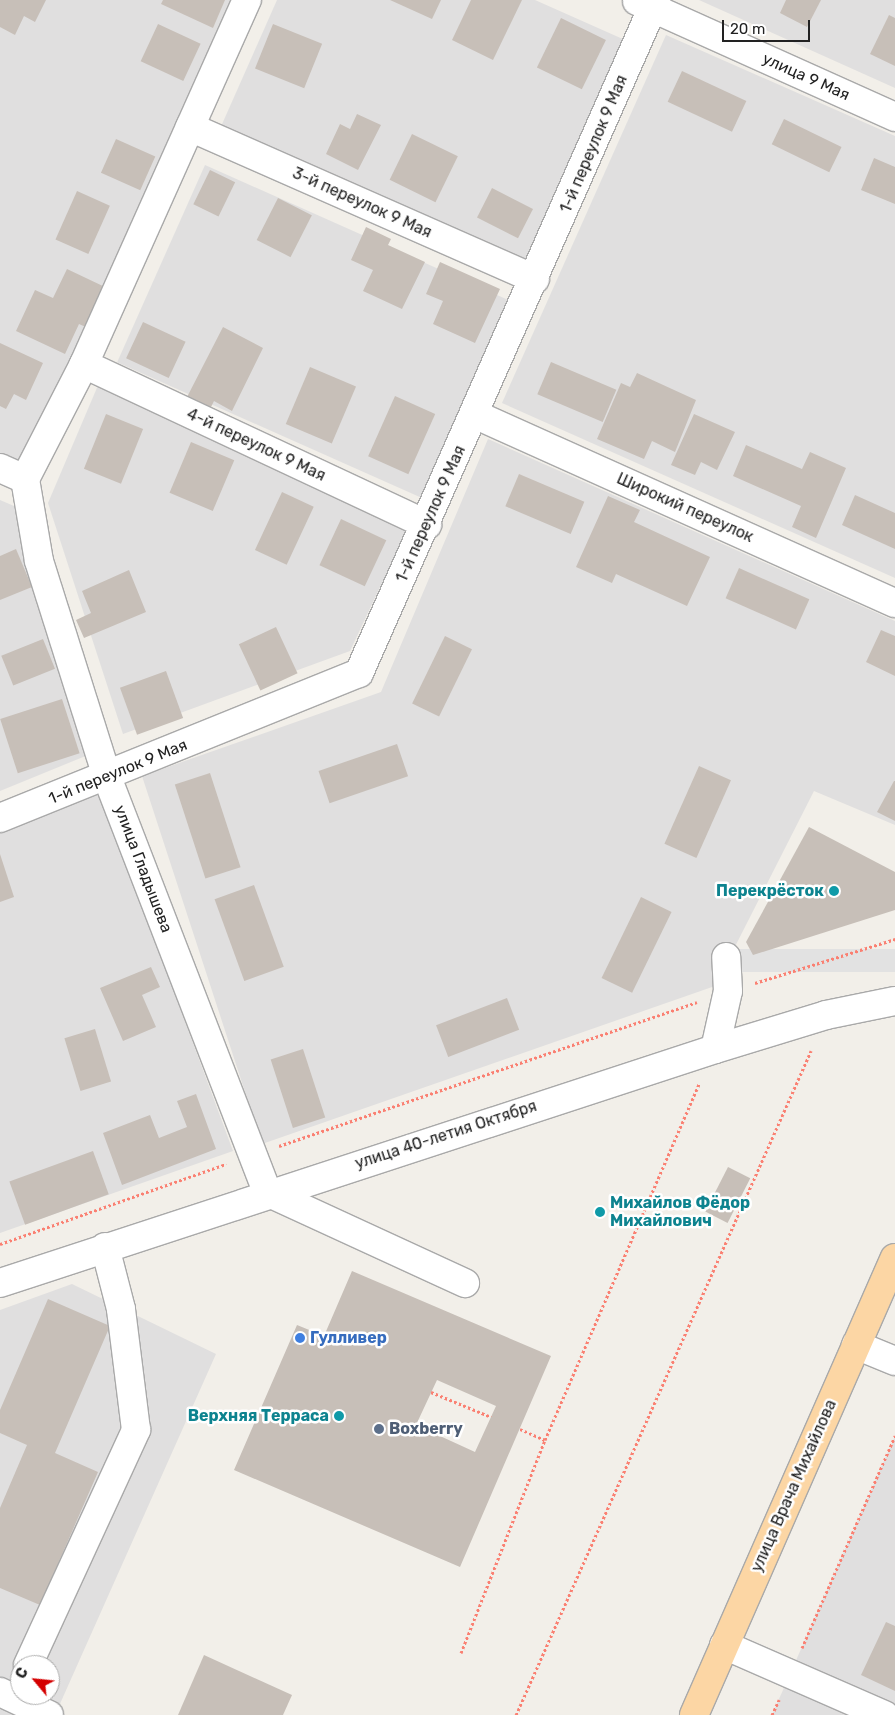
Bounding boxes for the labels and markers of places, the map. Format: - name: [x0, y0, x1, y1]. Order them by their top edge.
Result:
- place label: Перекрёсток: [716, 881, 824, 901]
- marker: Перекрёсток: [828, 885, 840, 897]
- place label: Михайлов Фёдор Михайлович: [610, 1193, 750, 1231]
- marker: Михайлов Фёдор Михайлович: [594, 1206, 606, 1218]
- place label: Гулливер: [310, 1328, 387, 1348]
- marker: Гулливер: [294, 1332, 306, 1344]
- place label: Верхняя Терраса: [188, 1406, 329, 1426]
- marker: Верхняя Терраса: [333, 1410, 345, 1422]
- place label: Boxberry: [389, 1419, 463, 1439]
- marker: Boxberry: [373, 1423, 385, 1435]

